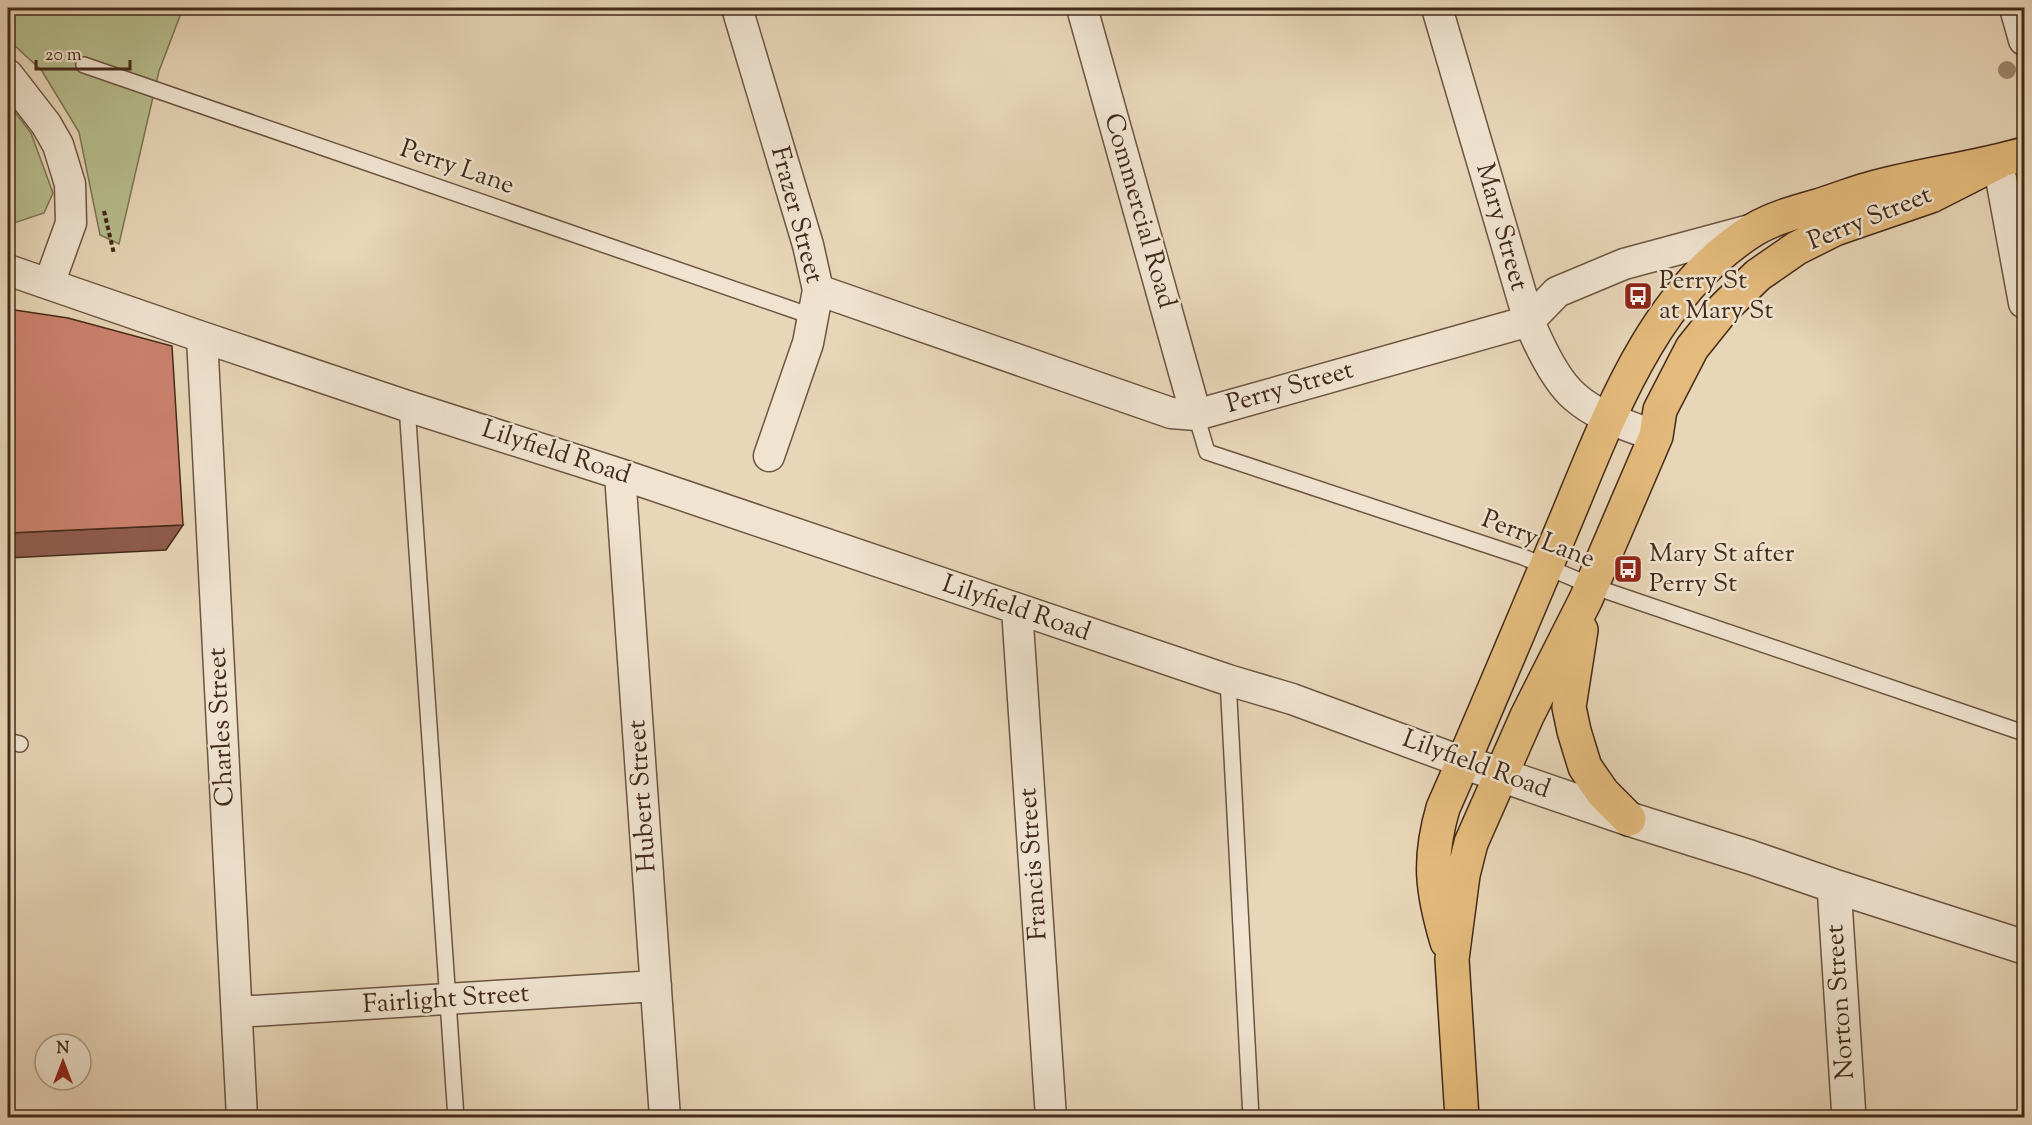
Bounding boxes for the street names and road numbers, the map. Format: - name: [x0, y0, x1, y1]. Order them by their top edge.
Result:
- street label: Commercial Road: [1093, 109, 1185, 313]
- street label: Perry Lane: [395, 131, 519, 205]
- street label: Frazer Street: [760, 143, 832, 288]
- street label: Mary Street: [1465, 159, 1537, 295]
- street label: Perry Street: [1802, 177, 1938, 261]
- street label: Perry Street: [1222, 352, 1358, 424]
- street label: Lilyfield Road: [477, 411, 636, 495]
- street label: Perry Lane: [1476, 501, 1600, 579]
- street label: Lilyfield Road: [937, 566, 1095, 652]
- street label: Charles Street: [199, 646, 245, 808]
- street label: Hubert Street: [619, 718, 667, 874]
- street label: Lilyfield Road: [1397, 721, 1555, 809]
- street label: Francis Street: [1010, 786, 1058, 942]
- street label: Norton Street: [1817, 923, 1865, 1081]
- street label: Fairlight Street: [362, 976, 531, 1024]

